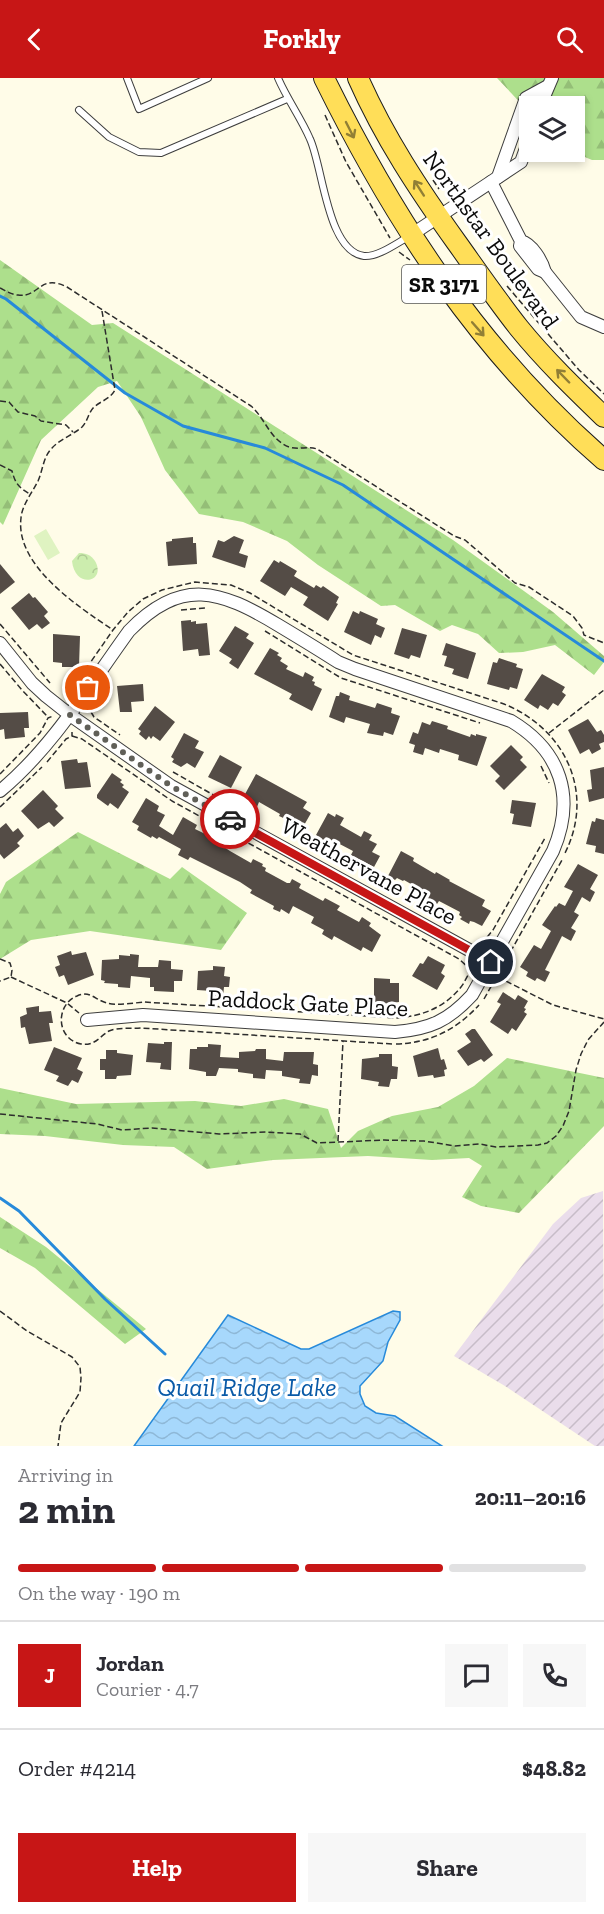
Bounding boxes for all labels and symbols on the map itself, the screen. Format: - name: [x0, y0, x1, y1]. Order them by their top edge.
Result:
- one-way arrow: [345, 121, 356, 139]
- street label: Northstar Boulevard: [417, 145, 566, 334]
- one-way arrow: [412, 180, 424, 197]
- road number: SR 3171: [402, 265, 486, 303]
- one-way arrow: [471, 321, 485, 336]
- one-way arrow: [556, 369, 570, 384]
- pin: [62, 662, 113, 713]
- courier: [200, 789, 260, 849]
- street label: Weathervane Place: [276, 810, 462, 931]
- pin: [465, 936, 516, 987]
- street label: Paddock Gate Place: [207, 983, 409, 1022]
- water label: Quail Ridge Lake: [157, 1371, 337, 1403]

